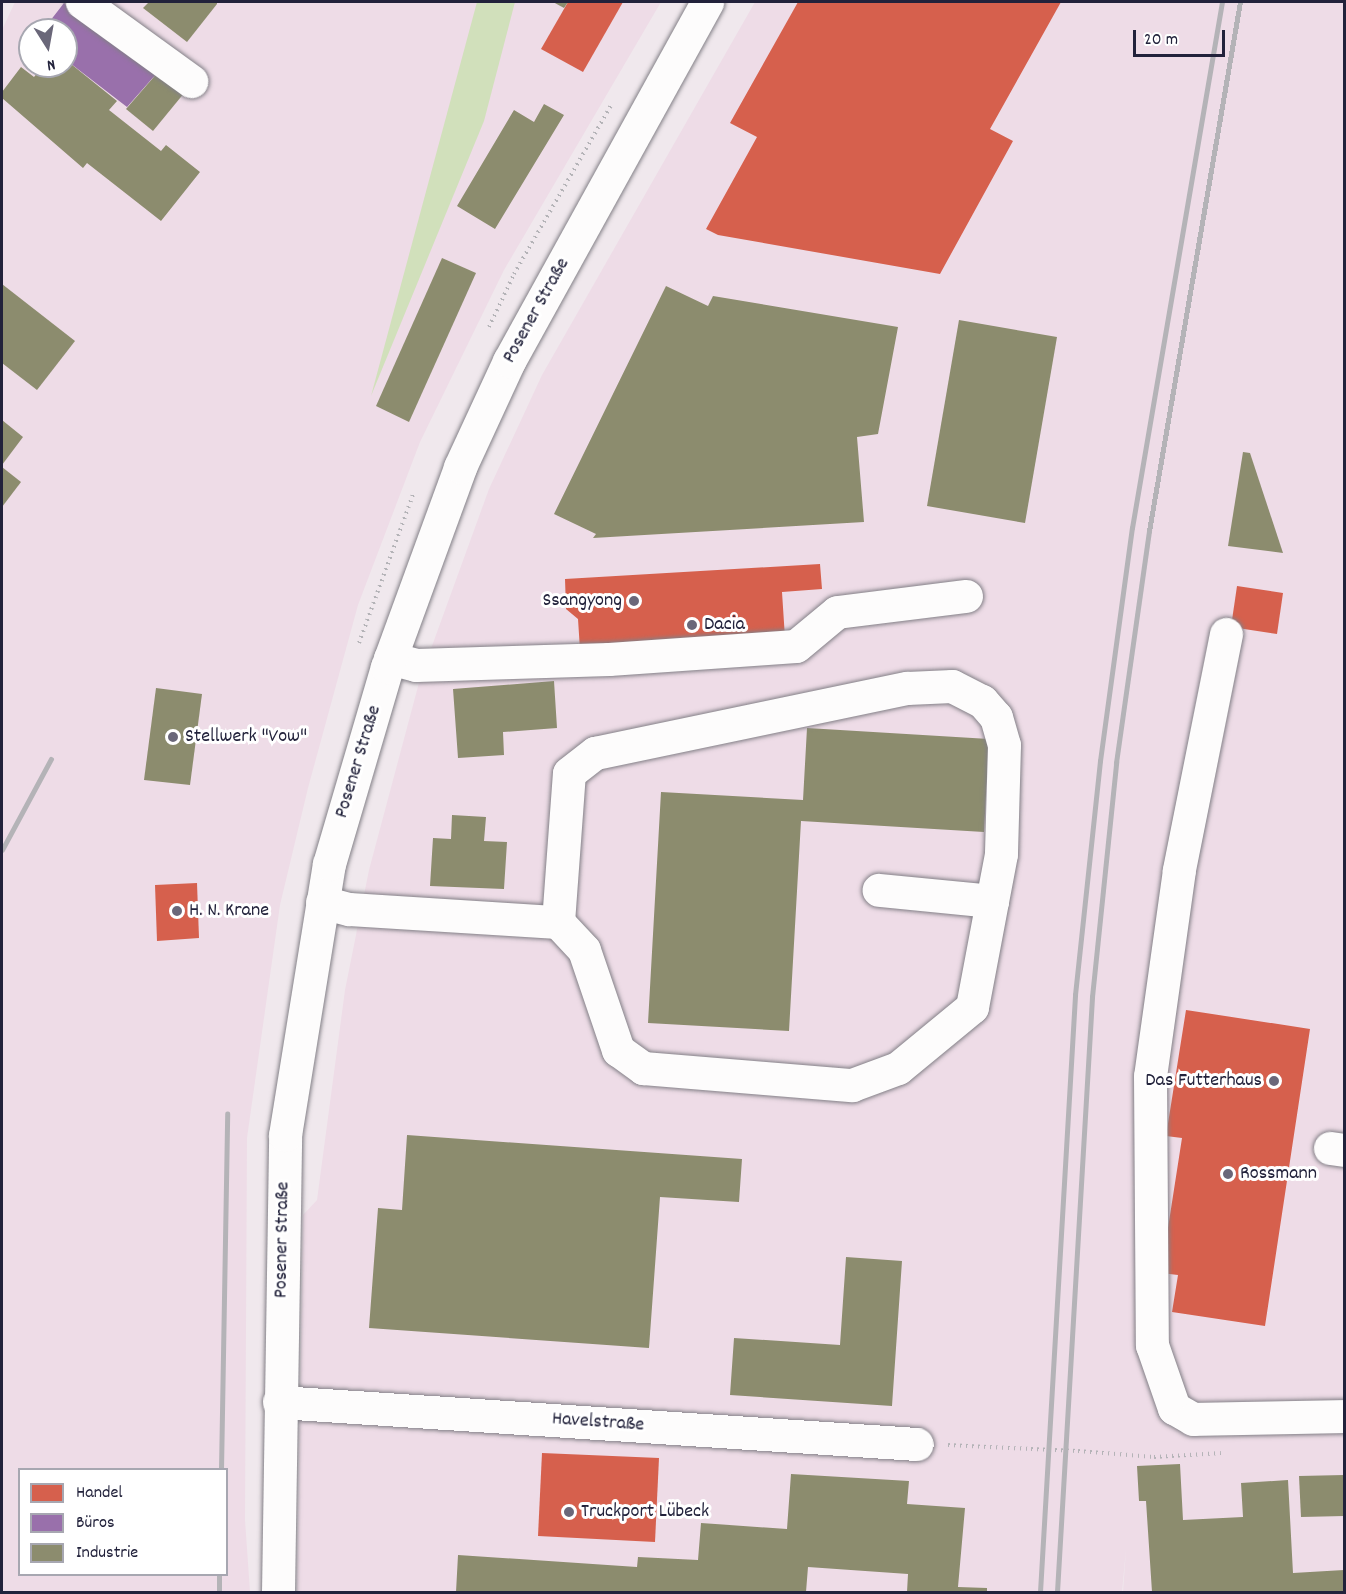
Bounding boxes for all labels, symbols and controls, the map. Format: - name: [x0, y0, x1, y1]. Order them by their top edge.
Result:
- north arrow: [18, 18, 78, 78]
- scale bar: [1136, 18, 1228, 56]
- text: 20 m: [1144, 28, 1178, 53]
- text: N: [45, 52, 57, 76]
- street label: Posener Straße: [498, 254, 576, 368]
- place label: Ssangyong: [542, 589, 622, 613]
- marker: Ssangyong: [627, 594, 641, 608]
- place label: Dacia: [704, 613, 745, 637]
- marker: Dacia: [685, 618, 699, 632]
- street label: Posener Straße: [330, 703, 388, 821]
- place label: Stellwerk "Vow": [185, 725, 307, 749]
- marker: Stellwerk "Vow": [166, 730, 180, 744]
- place label: H. N. Krane: [189, 899, 269, 923]
- marker: H. N. Krane: [170, 904, 184, 918]
- place label: Das Futterhaus: [1145, 1069, 1262, 1093]
- marker: Das Futterhaus: [1267, 1074, 1281, 1088]
- place label: Rossmann: [1240, 1162, 1317, 1186]
- marker: Rossmann: [1221, 1167, 1235, 1181]
- street label: Posener Straße: [270, 1182, 296, 1298]
- street label: Havelstraße: [551, 1408, 645, 1438]
- legend: [18, 1468, 228, 1576]
- text: Handel: [76, 1481, 123, 1506]
- place label: Truckport Lübeck: [581, 1500, 709, 1524]
- marker: Truckport Lübeck: [562, 1505, 576, 1519]
- text: Büros: [76, 1511, 115, 1536]
- text: Industrie: [76, 1541, 138, 1566]

